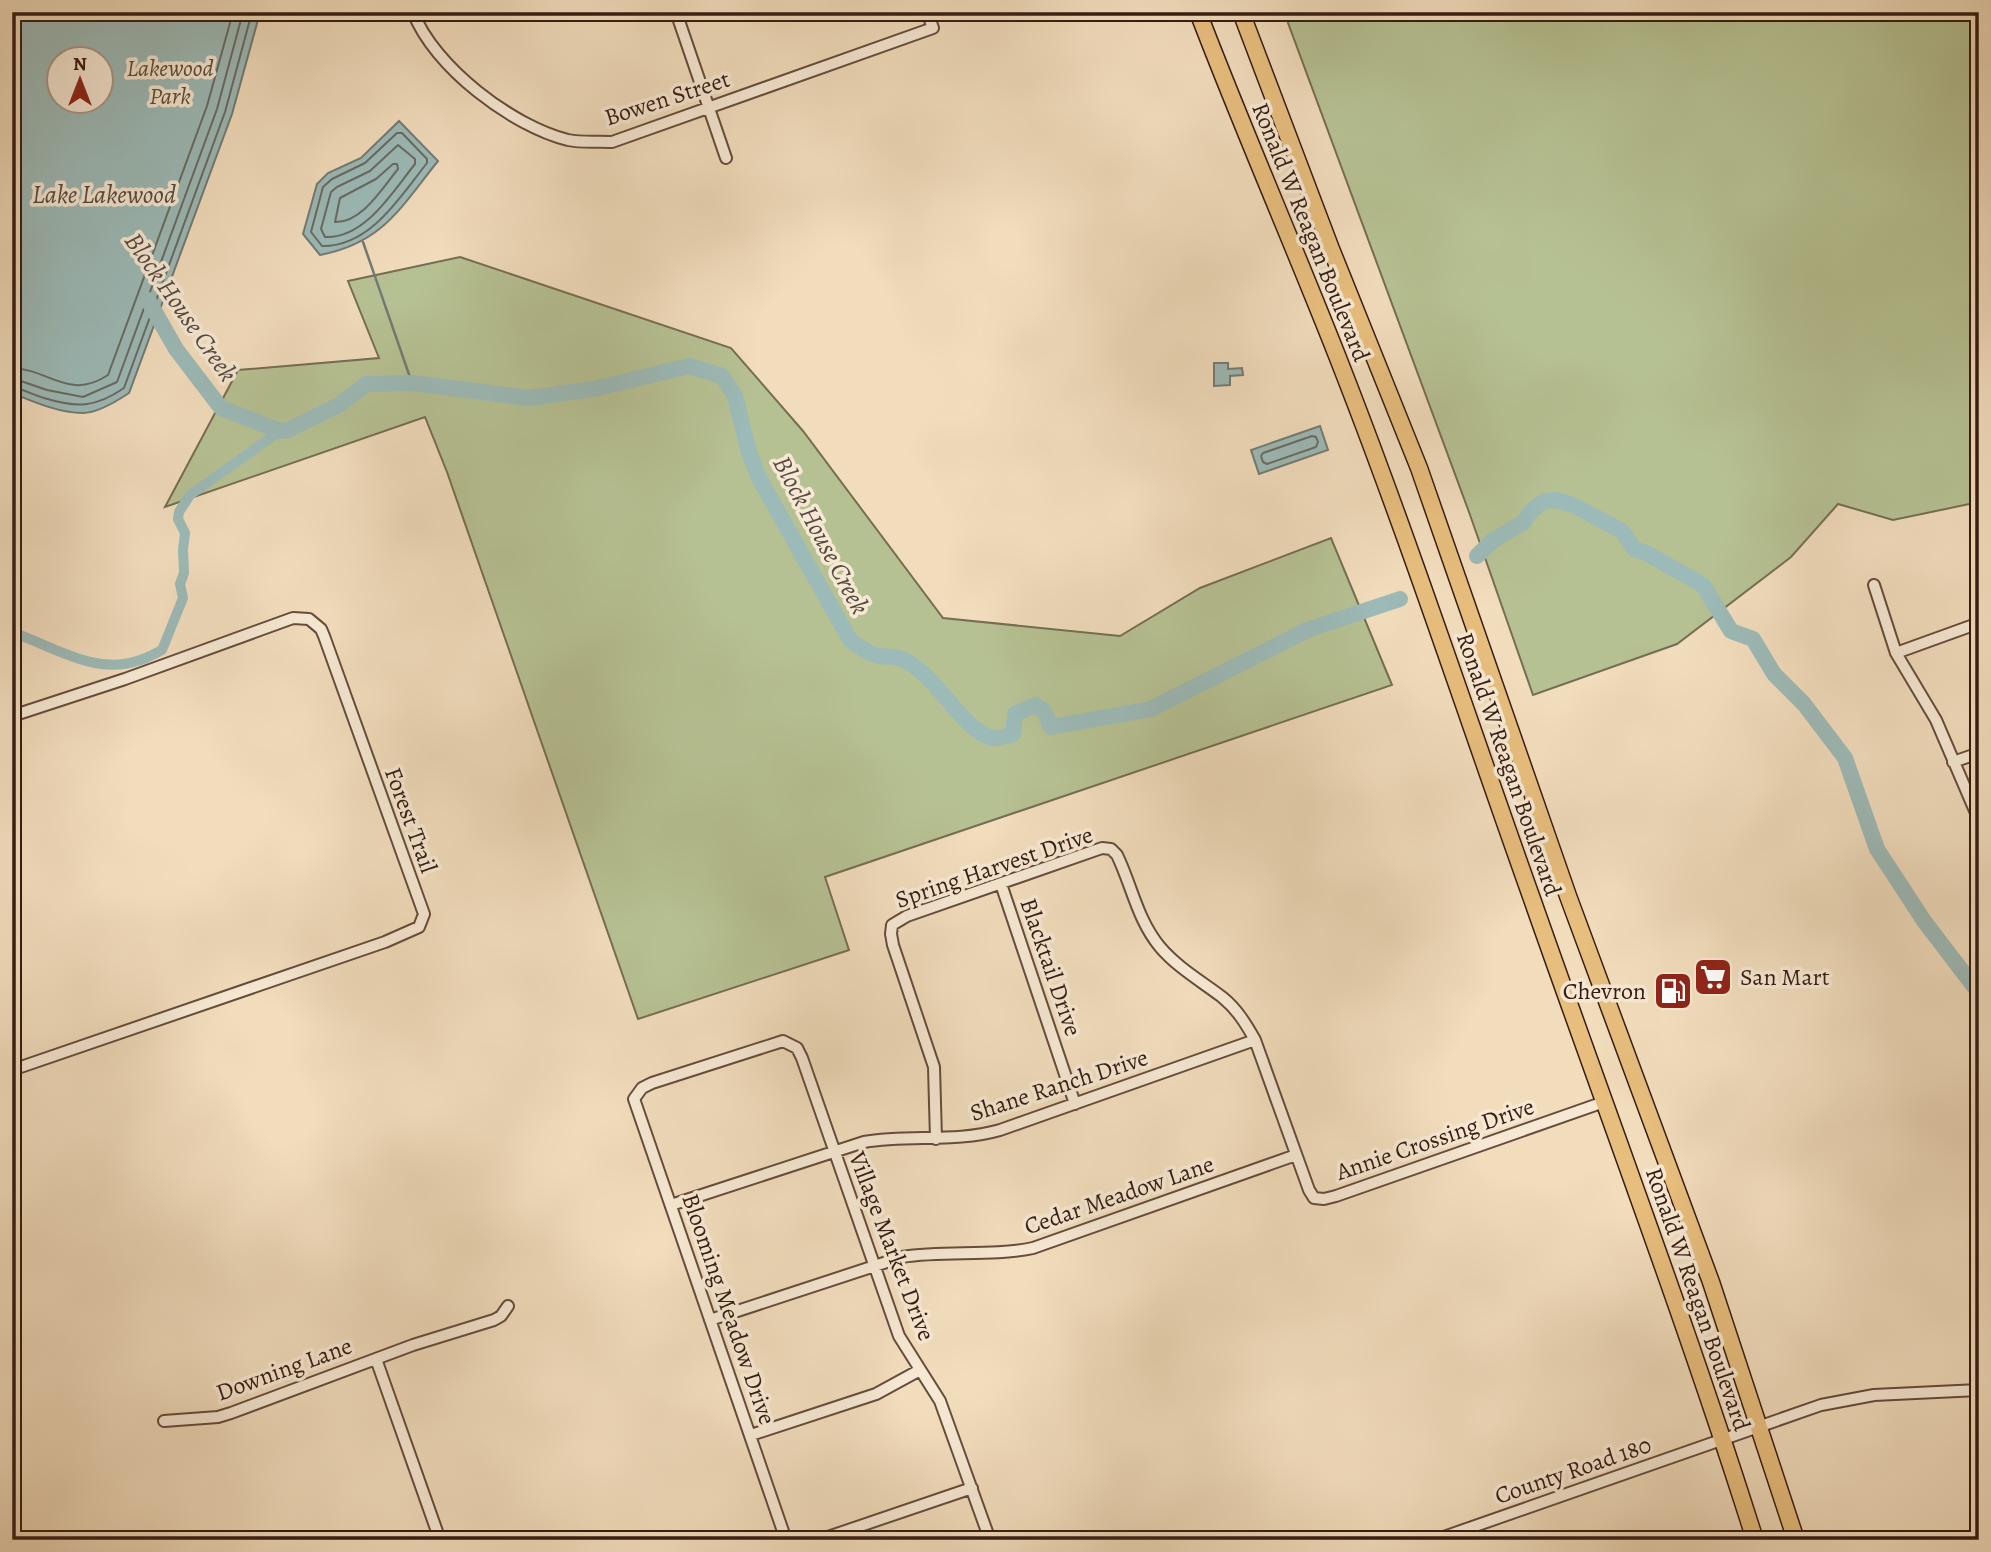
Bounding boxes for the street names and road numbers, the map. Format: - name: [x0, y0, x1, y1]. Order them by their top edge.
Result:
- street label: Bowen Street: [600, 63, 734, 133]
- street label: Ronald W Reagan Boulevard: [1244, 98, 1378, 366]
- street label: Ronald W Reagan Boulevard: [1449, 628, 1569, 900]
- street label: Forest Trail: [377, 763, 445, 877]
- street label: Spring Harvest Drive: [891, 818, 1097, 916]
- street label: Blacktail Drive: [1012, 894, 1090, 1040]
- street label: Shane Ranch Drive: [966, 1041, 1152, 1129]
- street label: Annie Crossing Drive: [1331, 1090, 1538, 1188]
- street label: Village Market Drive: [841, 1146, 943, 1345]
- street label: Cedar Meadow Lane: [1020, 1148, 1218, 1242]
- street label: Ronald W Reagan Boulevard: [1638, 1163, 1758, 1435]
- street label: Blooming Meadow Drive: [674, 1189, 784, 1429]
- street label: Downing Lane: [212, 1330, 356, 1408]
- street label: County Road 180: [1491, 1428, 1655, 1512]

